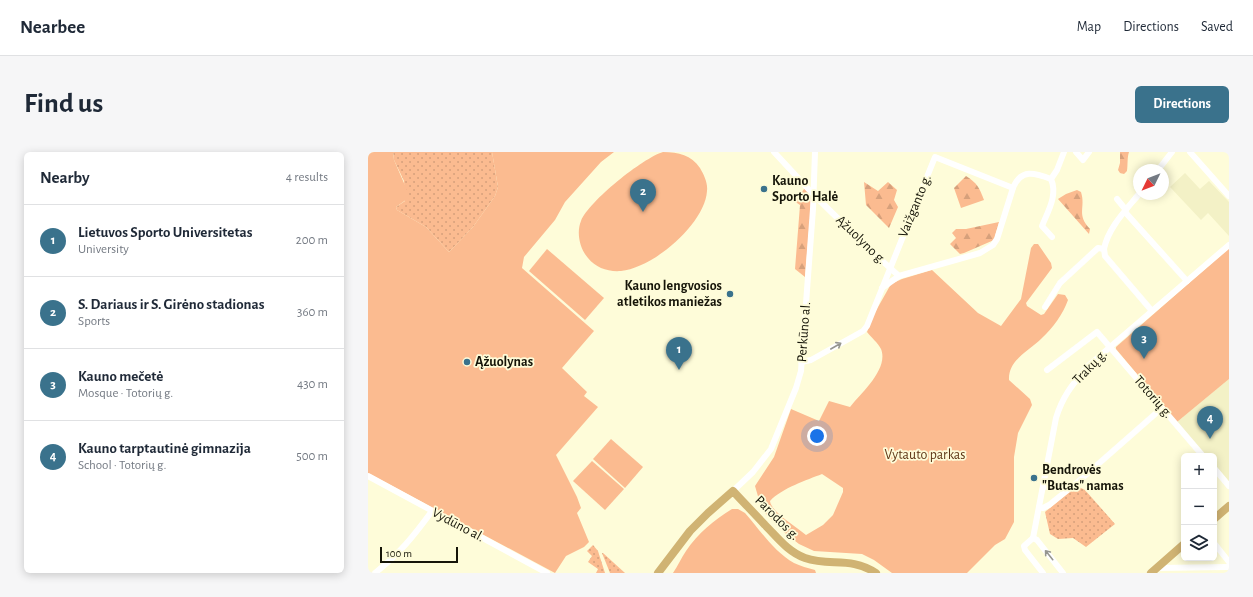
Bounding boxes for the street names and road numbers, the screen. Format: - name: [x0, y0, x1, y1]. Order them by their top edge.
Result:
- street label: Vaižganto g.: [896, 173, 934, 239]
- street label: Ąžuolyno g.: [833, 213, 889, 267]
- street label: Perkūno al.: [795, 301, 813, 363]
- street label: Trakų g.: [1070, 347, 1110, 387]
- street label: Totorių g.: [1131, 373, 1175, 421]
- street label: Parodos g.: [752, 493, 802, 543]
- street label: Vydūno al.: [429, 505, 487, 545]

